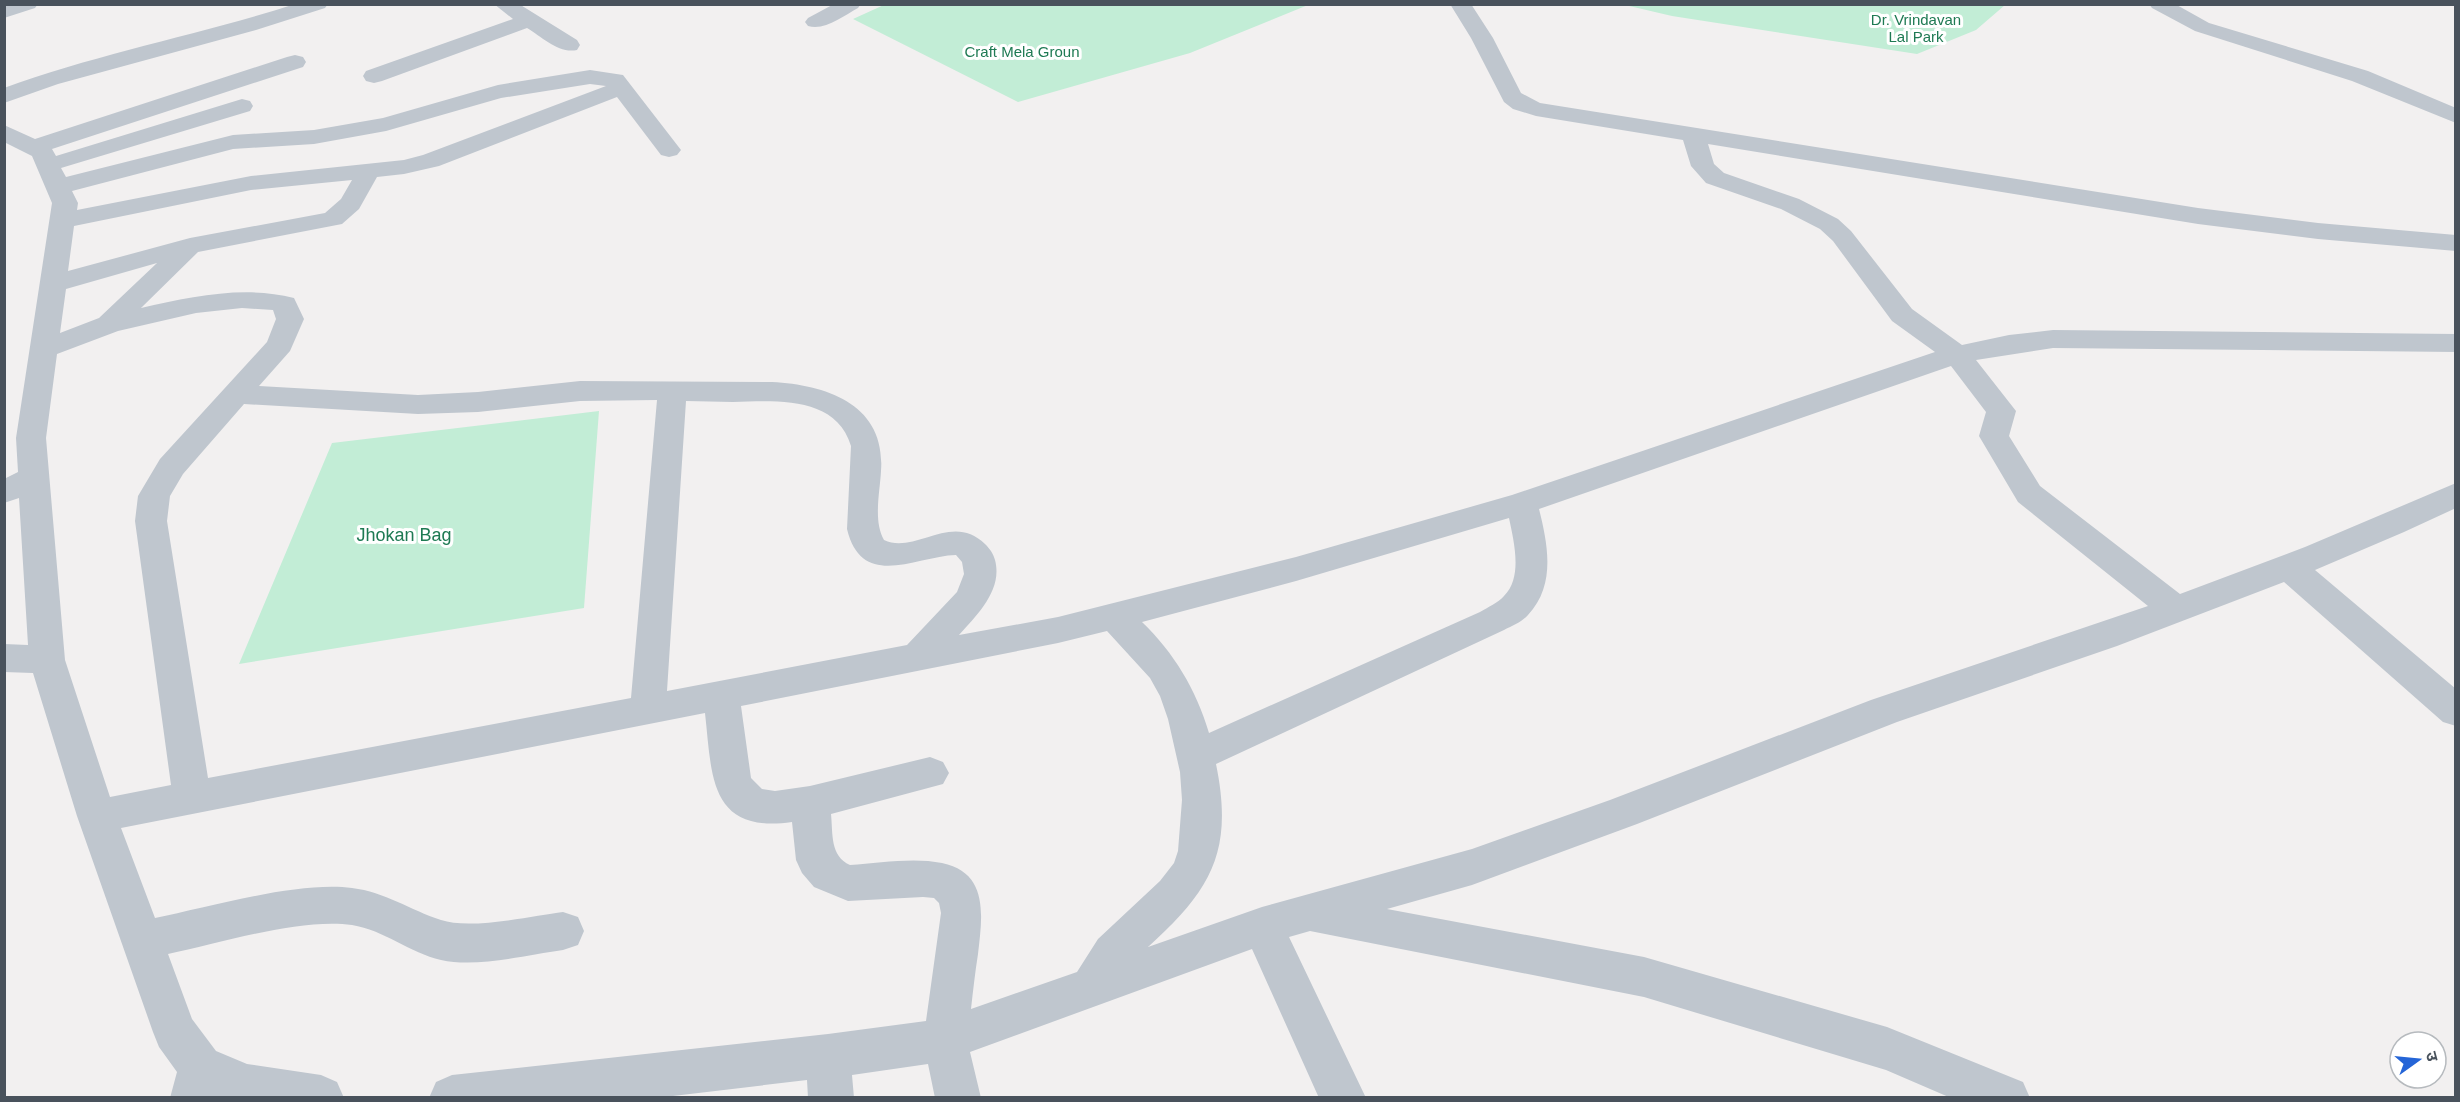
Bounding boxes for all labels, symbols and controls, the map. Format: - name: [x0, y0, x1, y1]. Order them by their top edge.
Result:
- park label: Dr. Vrindavan Lal Park: [1871, 11, 1961, 45]
- park label: Craft Mela Groun: [964, 43, 1080, 60]
- park label: Jhokan Bag: [356, 525, 452, 545]
- north arrow: [2388, 1030, 2448, 1090]
- text: उ: [2423, 1050, 2442, 1064]

